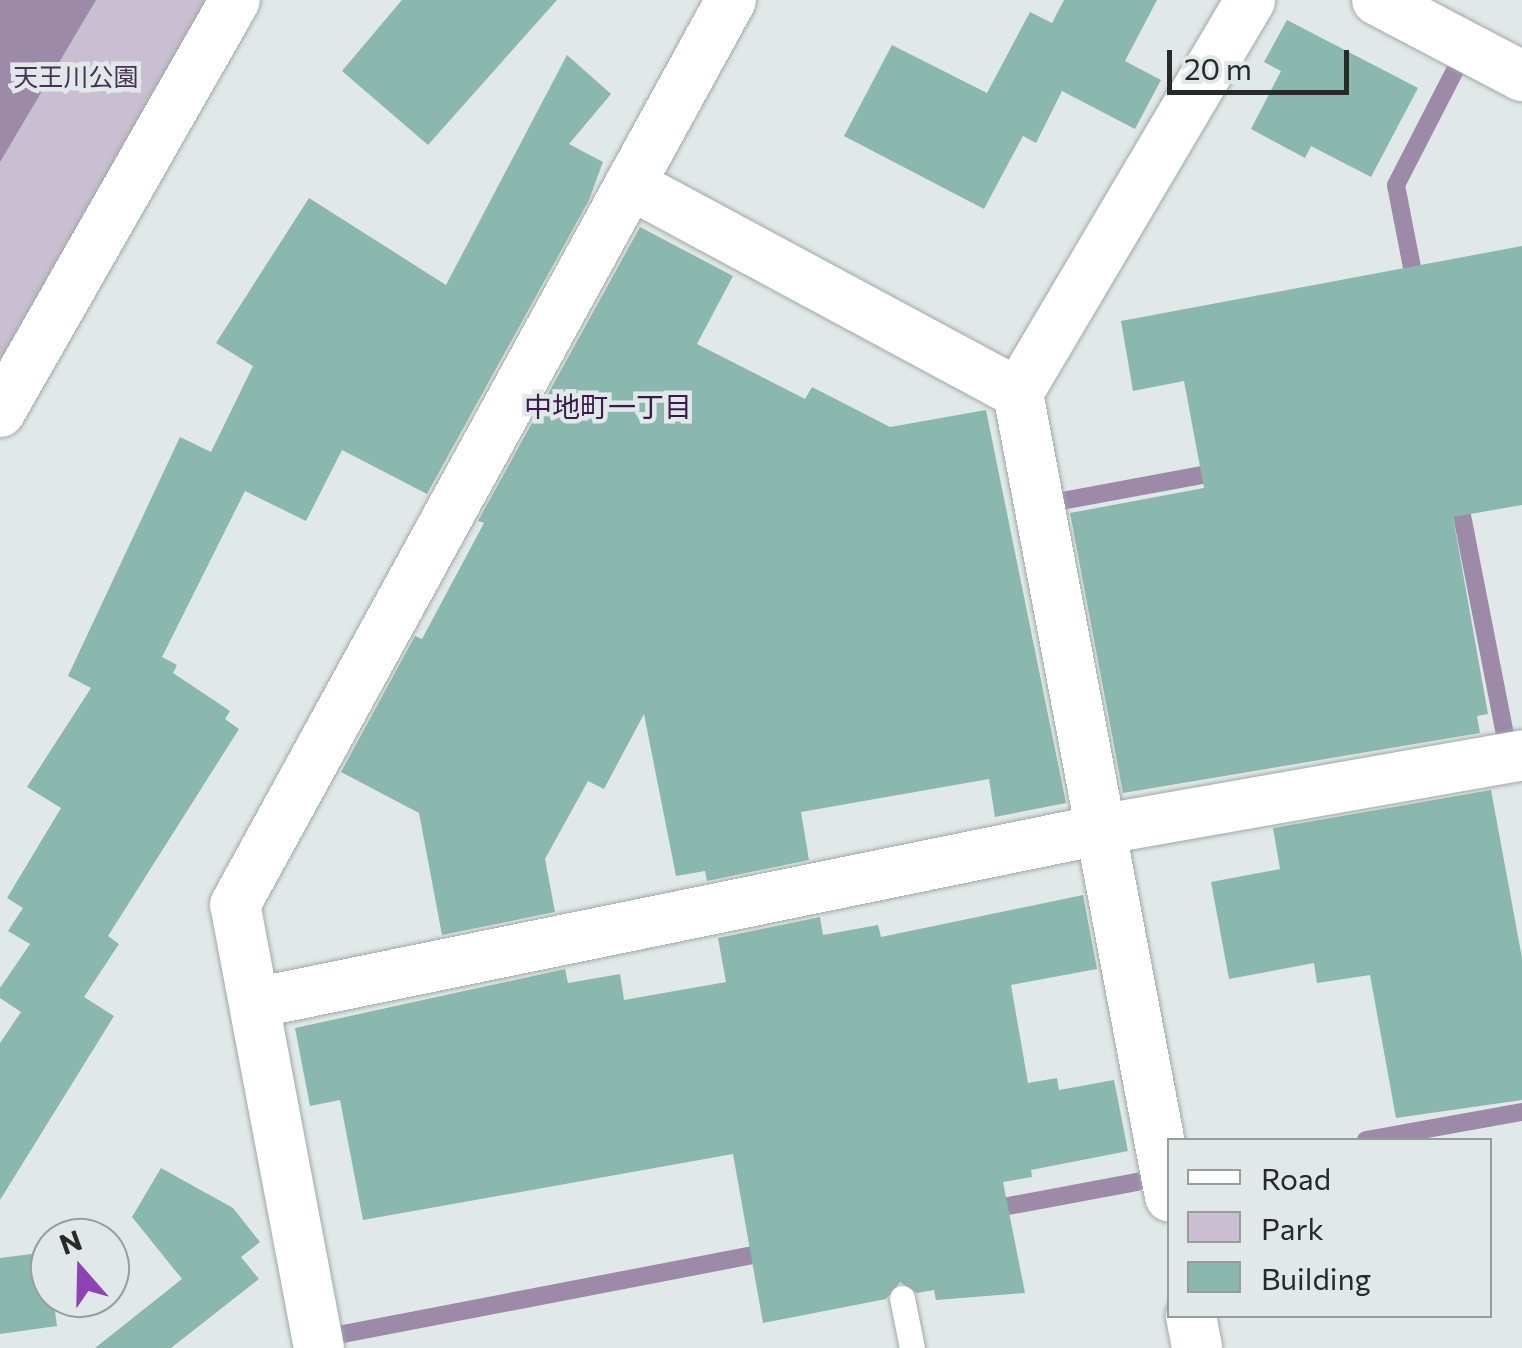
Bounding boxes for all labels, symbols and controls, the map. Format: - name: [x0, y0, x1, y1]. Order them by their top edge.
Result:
- scale bar: [1172, 30, 1354, 92]
- text: 20 m: [1184, 49, 1252, 86]
- park label: 天王川公園: [14, 61, 138, 91]
- district label: 中地町一丁目: [524, 389, 692, 423]
- legend: [1167, 1138, 1492, 1318]
- text: Road: [1261, 1159, 1331, 1196]
- text: Park: [1261, 1209, 1324, 1246]
- north arrow: [30, 1218, 130, 1318]
- text: N: [55, 1222, 86, 1261]
- text: Building: [1261, 1259, 1371, 1296]

